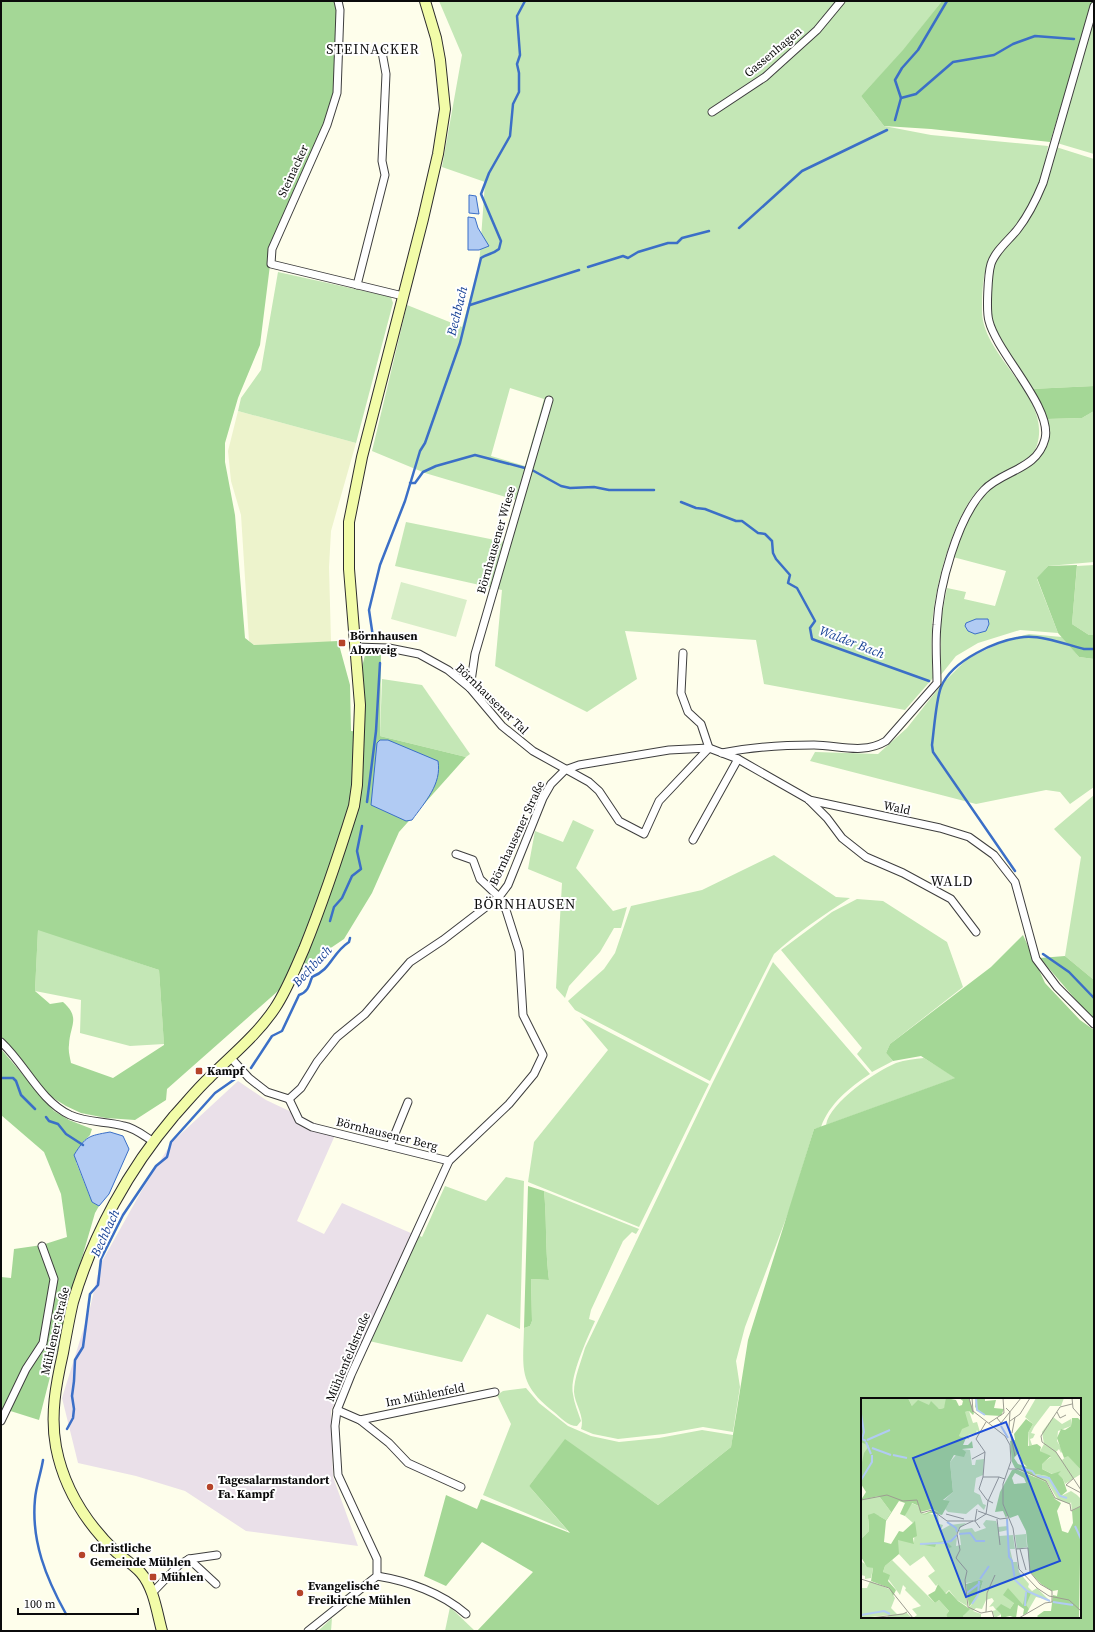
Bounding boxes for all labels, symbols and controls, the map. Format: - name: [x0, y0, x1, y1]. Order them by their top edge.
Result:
- street label: Gassenhagen: [741, 23, 805, 81]
- district label: STEINACKER: [326, 39, 420, 59]
- street label: Steinacker: [274, 142, 312, 200]
- water label: Bechbach: [442, 284, 471, 339]
- street label: Börnhausener Wiese: [473, 484, 519, 596]
- water label: Walder Bach: [817, 622, 887, 662]
- place label: Börnhausen Abzweig: [350, 628, 418, 658]
- marker: Börnhausen Abzweig: [337, 638, 347, 648]
- street label: Börnhausener Tal: [452, 660, 532, 738]
- street label: Börnhausener Straße: [486, 778, 548, 888]
- street label: Wald: [882, 797, 912, 819]
- district label: WALD: [930, 871, 974, 891]
- district label: BÖRNHAUSEN: [474, 894, 576, 914]
- water label: Bechbach: [288, 942, 335, 991]
- place label: Kampf: [207, 1063, 246, 1079]
- marker: Kampf: [194, 1066, 204, 1076]
- street label: Börnhausener Berg: [334, 1114, 440, 1154]
- water label: Bechbach: [86, 1206, 123, 1260]
- street label: Mühlener Straße: [37, 1285, 73, 1377]
- street label: Mühlenfeldstraße: [322, 1310, 374, 1404]
- street label: Im Mühlenfeld: [384, 1379, 466, 1411]
- inset map: [861, 1398, 1081, 1618]
- place label: Tagesalarmstandort Fa. Kampf: [218, 1472, 330, 1502]
- marker: Tagesalarmstandort Fa. Kampf: [205, 1482, 215, 1492]
- place label: Christliche Gemeinde Mühlen: [90, 1540, 192, 1570]
- marker: Christliche Gemeinde Mühlen: [77, 1550, 87, 1560]
- place label: Mühlen: [161, 1569, 204, 1585]
- marker: Mühlen: [148, 1572, 158, 1582]
- place label: Evangelische Freikirche Mühlen: [308, 1578, 412, 1608]
- marker: Evangelische Freikirche Mühlen: [295, 1588, 305, 1598]
- scale bar: [18, 1590, 138, 1616]
- text: 100 m: [24, 1596, 56, 1612]

